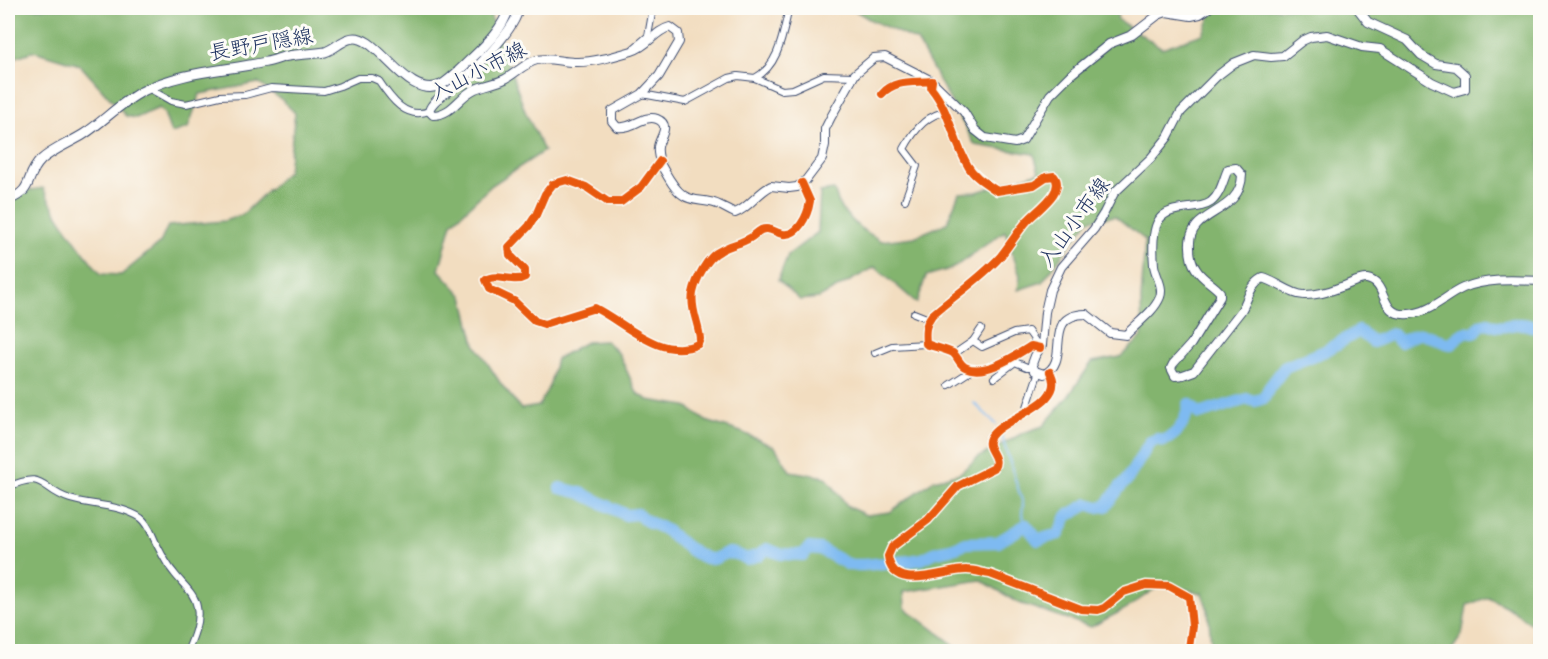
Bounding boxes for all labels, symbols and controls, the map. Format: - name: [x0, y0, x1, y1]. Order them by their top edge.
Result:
- street label: 長野戸隠線: [207, 21, 315, 67]
- street label: 入山小市線: [425, 35, 531, 107]
- street label: 入山小市線: [1032, 171, 1116, 273]

